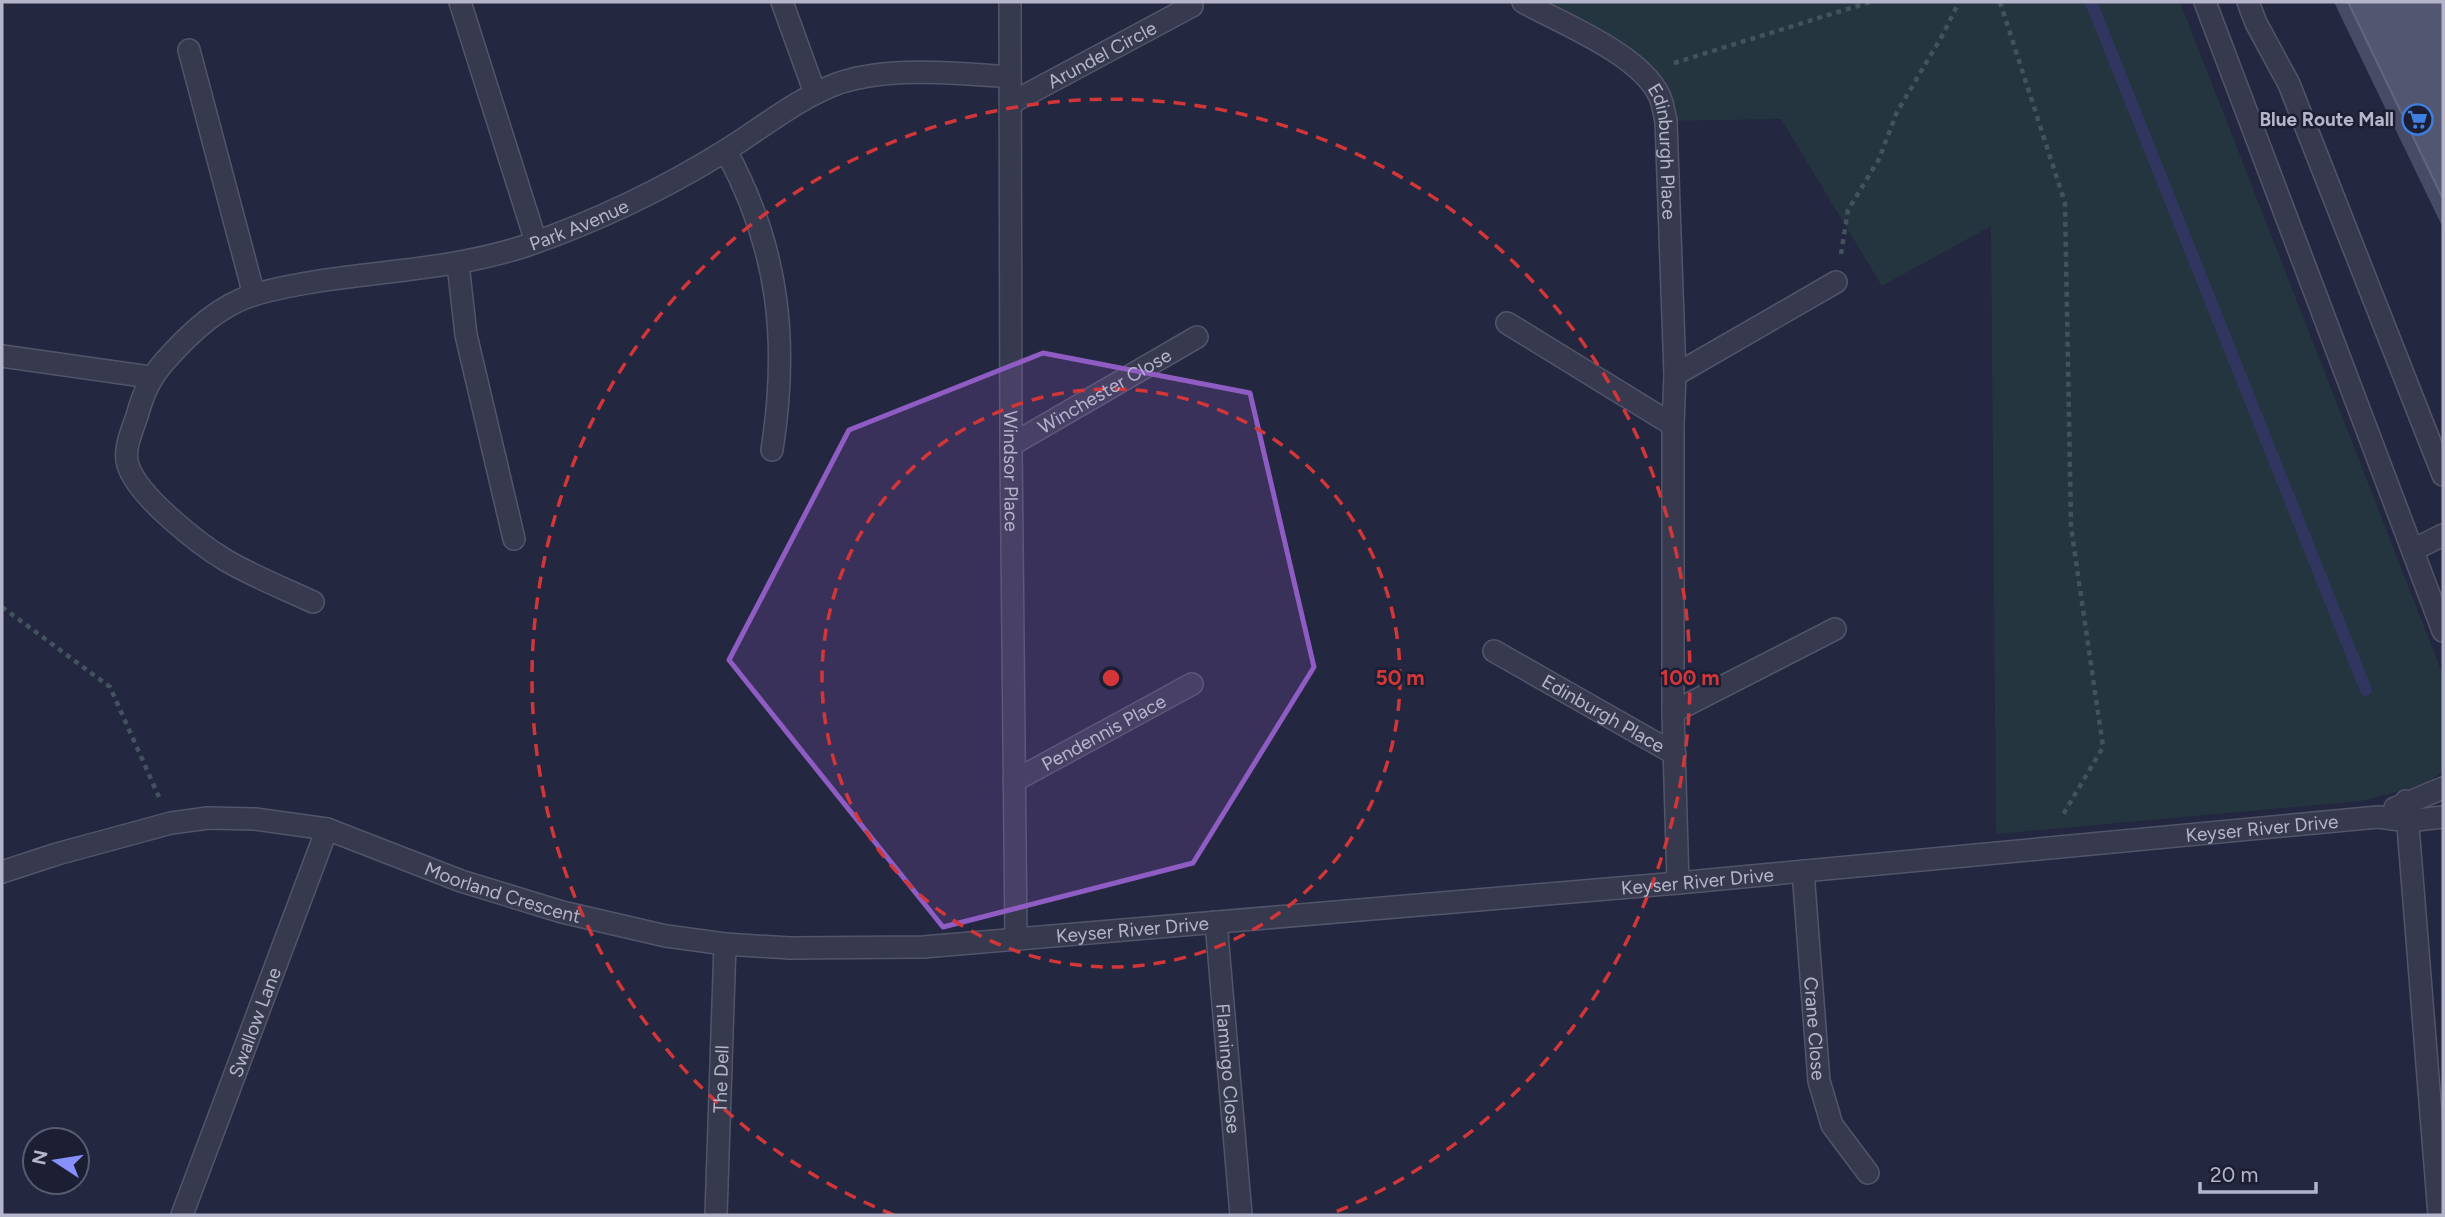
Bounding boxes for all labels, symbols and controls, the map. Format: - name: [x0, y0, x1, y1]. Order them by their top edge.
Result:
- street label: Arundel Circle: [1044, 16, 1160, 93]
- street label: Edinburgh Place: [1643, 79, 1680, 220]
- supermarket icon: Blue Route Mall: [2400, 102, 2434, 136]
- place label: Blue Route Mall: [2259, 108, 2394, 131]
- street label: Park Avenue: [526, 194, 632, 256]
- street label: Winchester Close: [1034, 344, 1175, 439]
- street label: Windsor Place: [999, 410, 1023, 532]
- text: 50 m: [1375, 665, 1425, 690]
- text: 100 m: [1660, 665, 1720, 690]
- centre of rings: [1099, 666, 1123, 690]
- street label: Edinburgh Place: [1538, 670, 1669, 758]
- street label: Pendennis Place: [1038, 689, 1170, 776]
- street label: Keyser River Drive: [2184, 810, 2339, 847]
- street label: Moorland Crescent: [421, 857, 583, 928]
- street label: Keyser River Drive: [1620, 863, 1775, 900]
- street label: Keyser River Drive: [1055, 912, 1210, 948]
- street label: Swallow Lane: [224, 964, 286, 1080]
- street label: Crane Close: [1799, 976, 1830, 1081]
- street label: Flamingo Close: [1211, 1003, 1245, 1134]
- street label: The Dell: [708, 1045, 734, 1113]
- north arrow: [21, 1126, 91, 1196]
- text: N: [27, 1148, 53, 1167]
- scale bar: [2200, 1150, 2316, 1194]
- text: 20 m: [2210, 1162, 2258, 1187]

